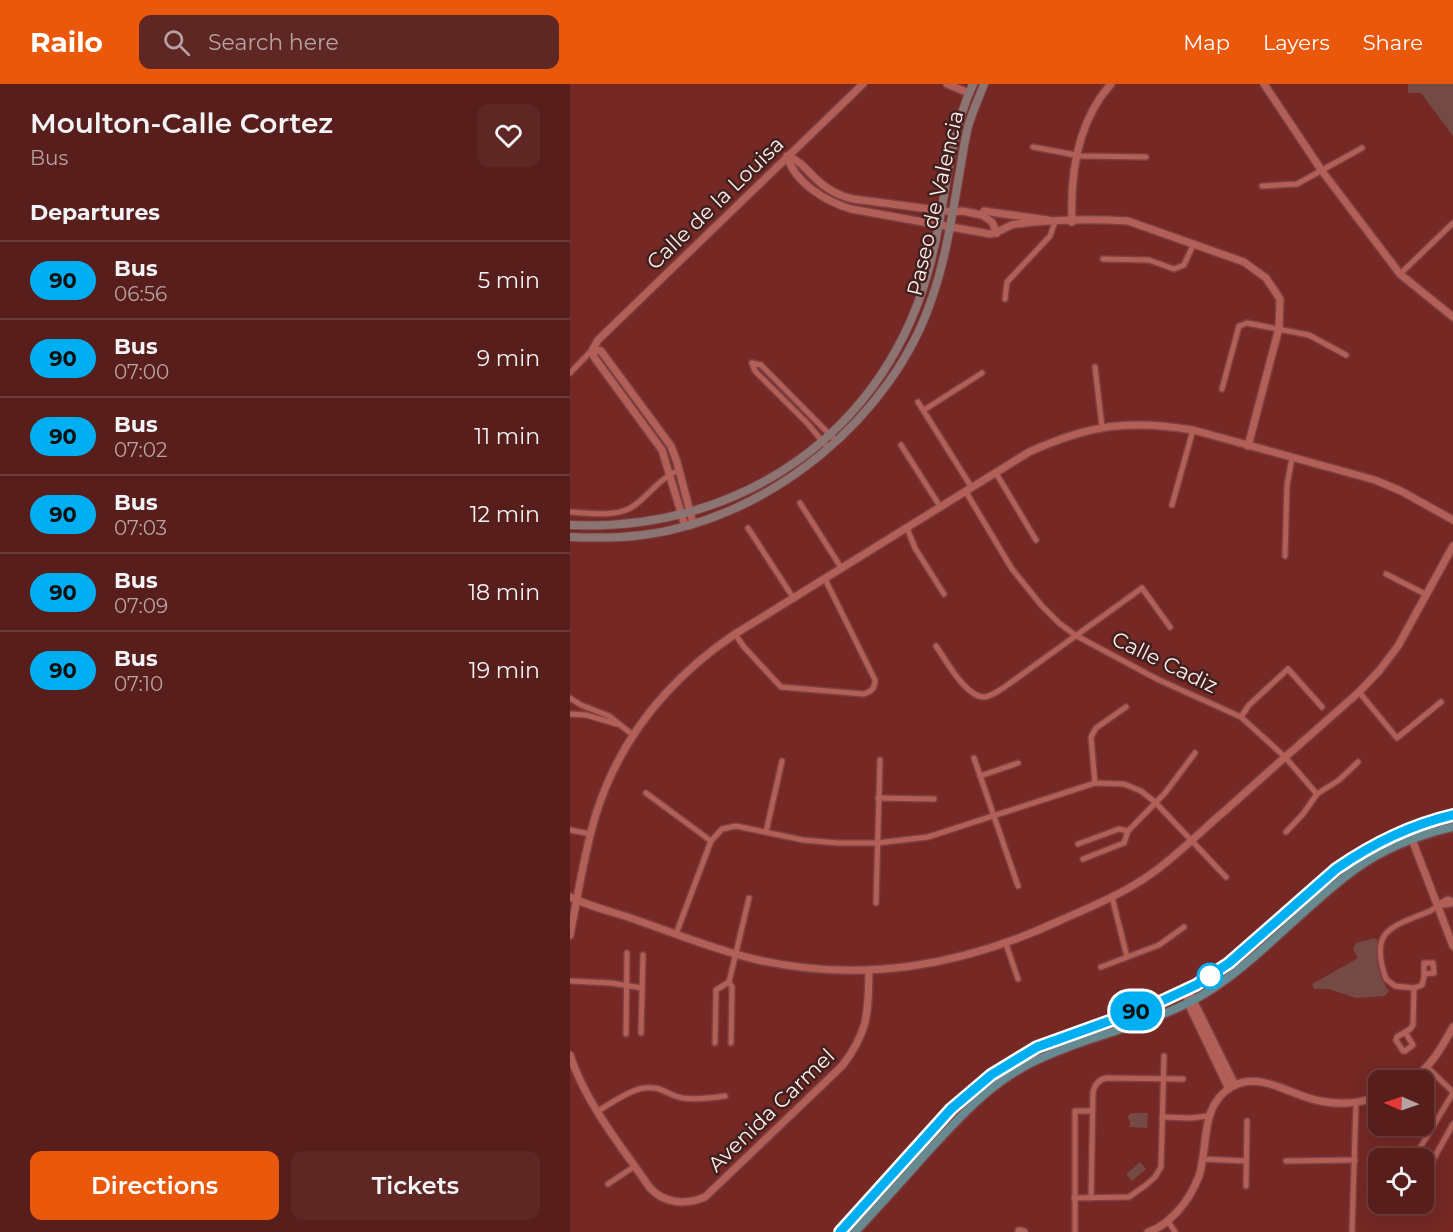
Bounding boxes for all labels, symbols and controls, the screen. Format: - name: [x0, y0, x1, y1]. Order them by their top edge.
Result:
- search box: [139, 15, 559, 69]
- text: Railo: [30, 25, 103, 59]
- icon: search: [160, 26, 193, 59]
- text: Search here: [208, 29, 339, 56]
- text: Map: [1183, 30, 1230, 55]
- text: Layers: [1263, 30, 1330, 55]
- text: Share: [1363, 30, 1423, 55]
- button: heart: [477, 104, 540, 167]
- text: Moulton-Calle Cortez: [30, 106, 333, 140]
- street label: Paseo de Valencia: [902, 108, 968, 298]
- street label: Calle de la Louisa: [641, 131, 789, 275]
- text: Bus: [30, 146, 68, 170]
- text: Departures: [30, 199, 160, 226]
- text: Bus: [114, 255, 158, 282]
- text: 5 min: [478, 267, 540, 294]
- text: 90: [49, 268, 77, 293]
- text: 06:56: [114, 282, 167, 306]
- text: Bus: [114, 333, 158, 360]
- text: 9 min: [477, 345, 540, 372]
- text: 90: [49, 346, 77, 371]
- text: 07:00: [114, 360, 169, 384]
- text: Bus: [114, 411, 158, 438]
- text: 11 min: [474, 423, 540, 450]
- text: 90: [49, 424, 77, 449]
- text: 07:02: [114, 438, 167, 462]
- text: Bus: [114, 489, 158, 516]
- text: 12 min: [470, 501, 540, 528]
- text: 90: [49, 502, 77, 527]
- text: 07:03: [114, 516, 167, 540]
- text: Bus: [114, 567, 158, 594]
- text: 18 min: [468, 579, 540, 606]
- text: 90: [49, 580, 77, 605]
- text: 07:09: [114, 594, 168, 618]
- street label: Calle Cadiz: [1108, 626, 1222, 698]
- text: Bus: [114, 645, 158, 672]
- text: 19 min: [469, 657, 540, 684]
- text: 90: [49, 658, 77, 683]
- text: 07:10: [114, 672, 163, 696]
- unlabelled marker: [1197, 963, 1223, 989]
- line badge: 90: [1109, 992, 1163, 1030]
- text: 90: [1122, 999, 1150, 1024]
- street label: Avenida Carmel: [703, 1043, 839, 1177]
- north arrow: [1368, 1070, 1434, 1136]
- map controls: [1368, 1070, 1434, 1214]
- button: locate: [1368, 1148, 1434, 1214]
- button: Directions: [30, 1151, 279, 1220]
- button: Tickets: [291, 1151, 540, 1220]

